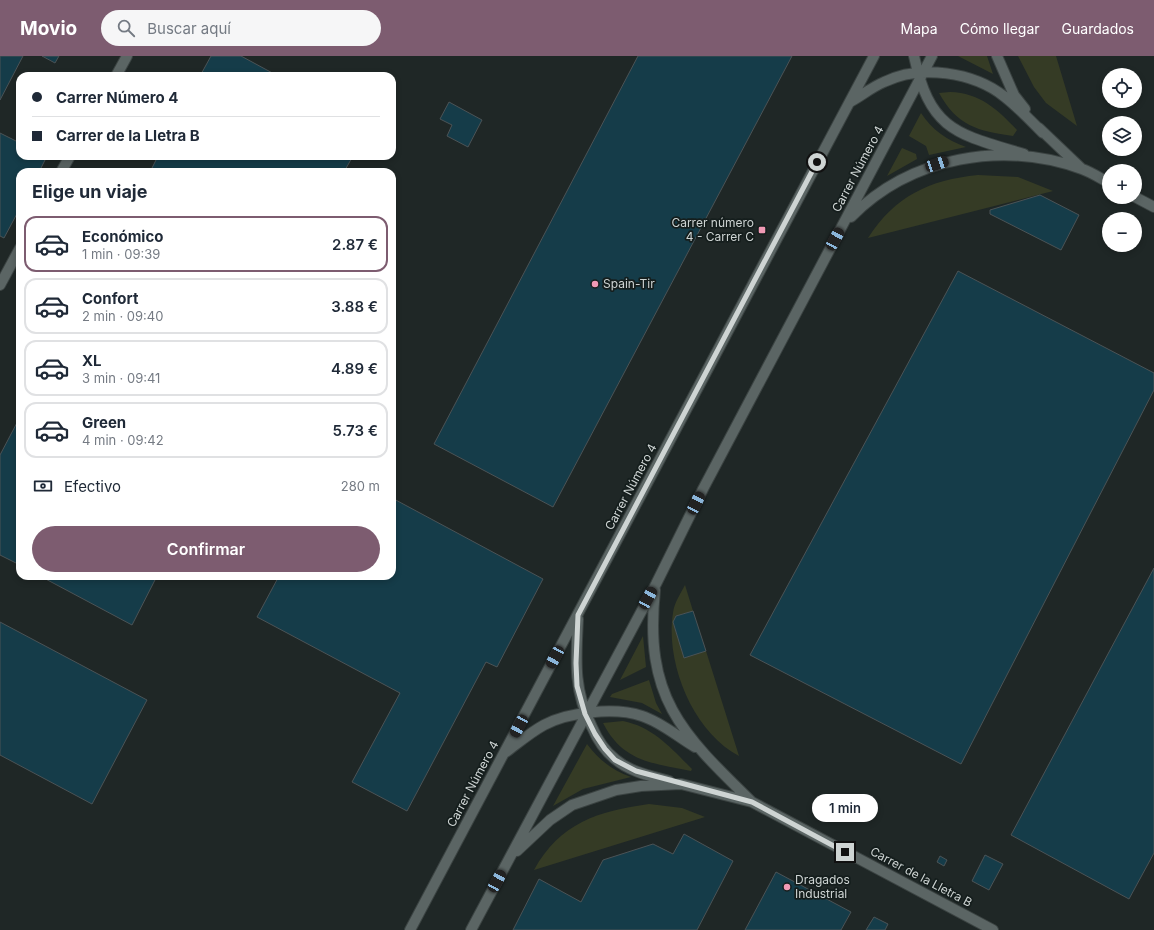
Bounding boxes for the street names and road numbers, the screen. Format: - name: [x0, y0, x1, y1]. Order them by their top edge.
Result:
- street label: Carrer Número 4: [828, 123, 887, 215]
- street label: Carrer Número 4: [601, 441, 660, 533]
- street label: Carrer Número 4: [443, 738, 502, 830]
- street label: Carrer de la Lletra B: [868, 843, 975, 910]

